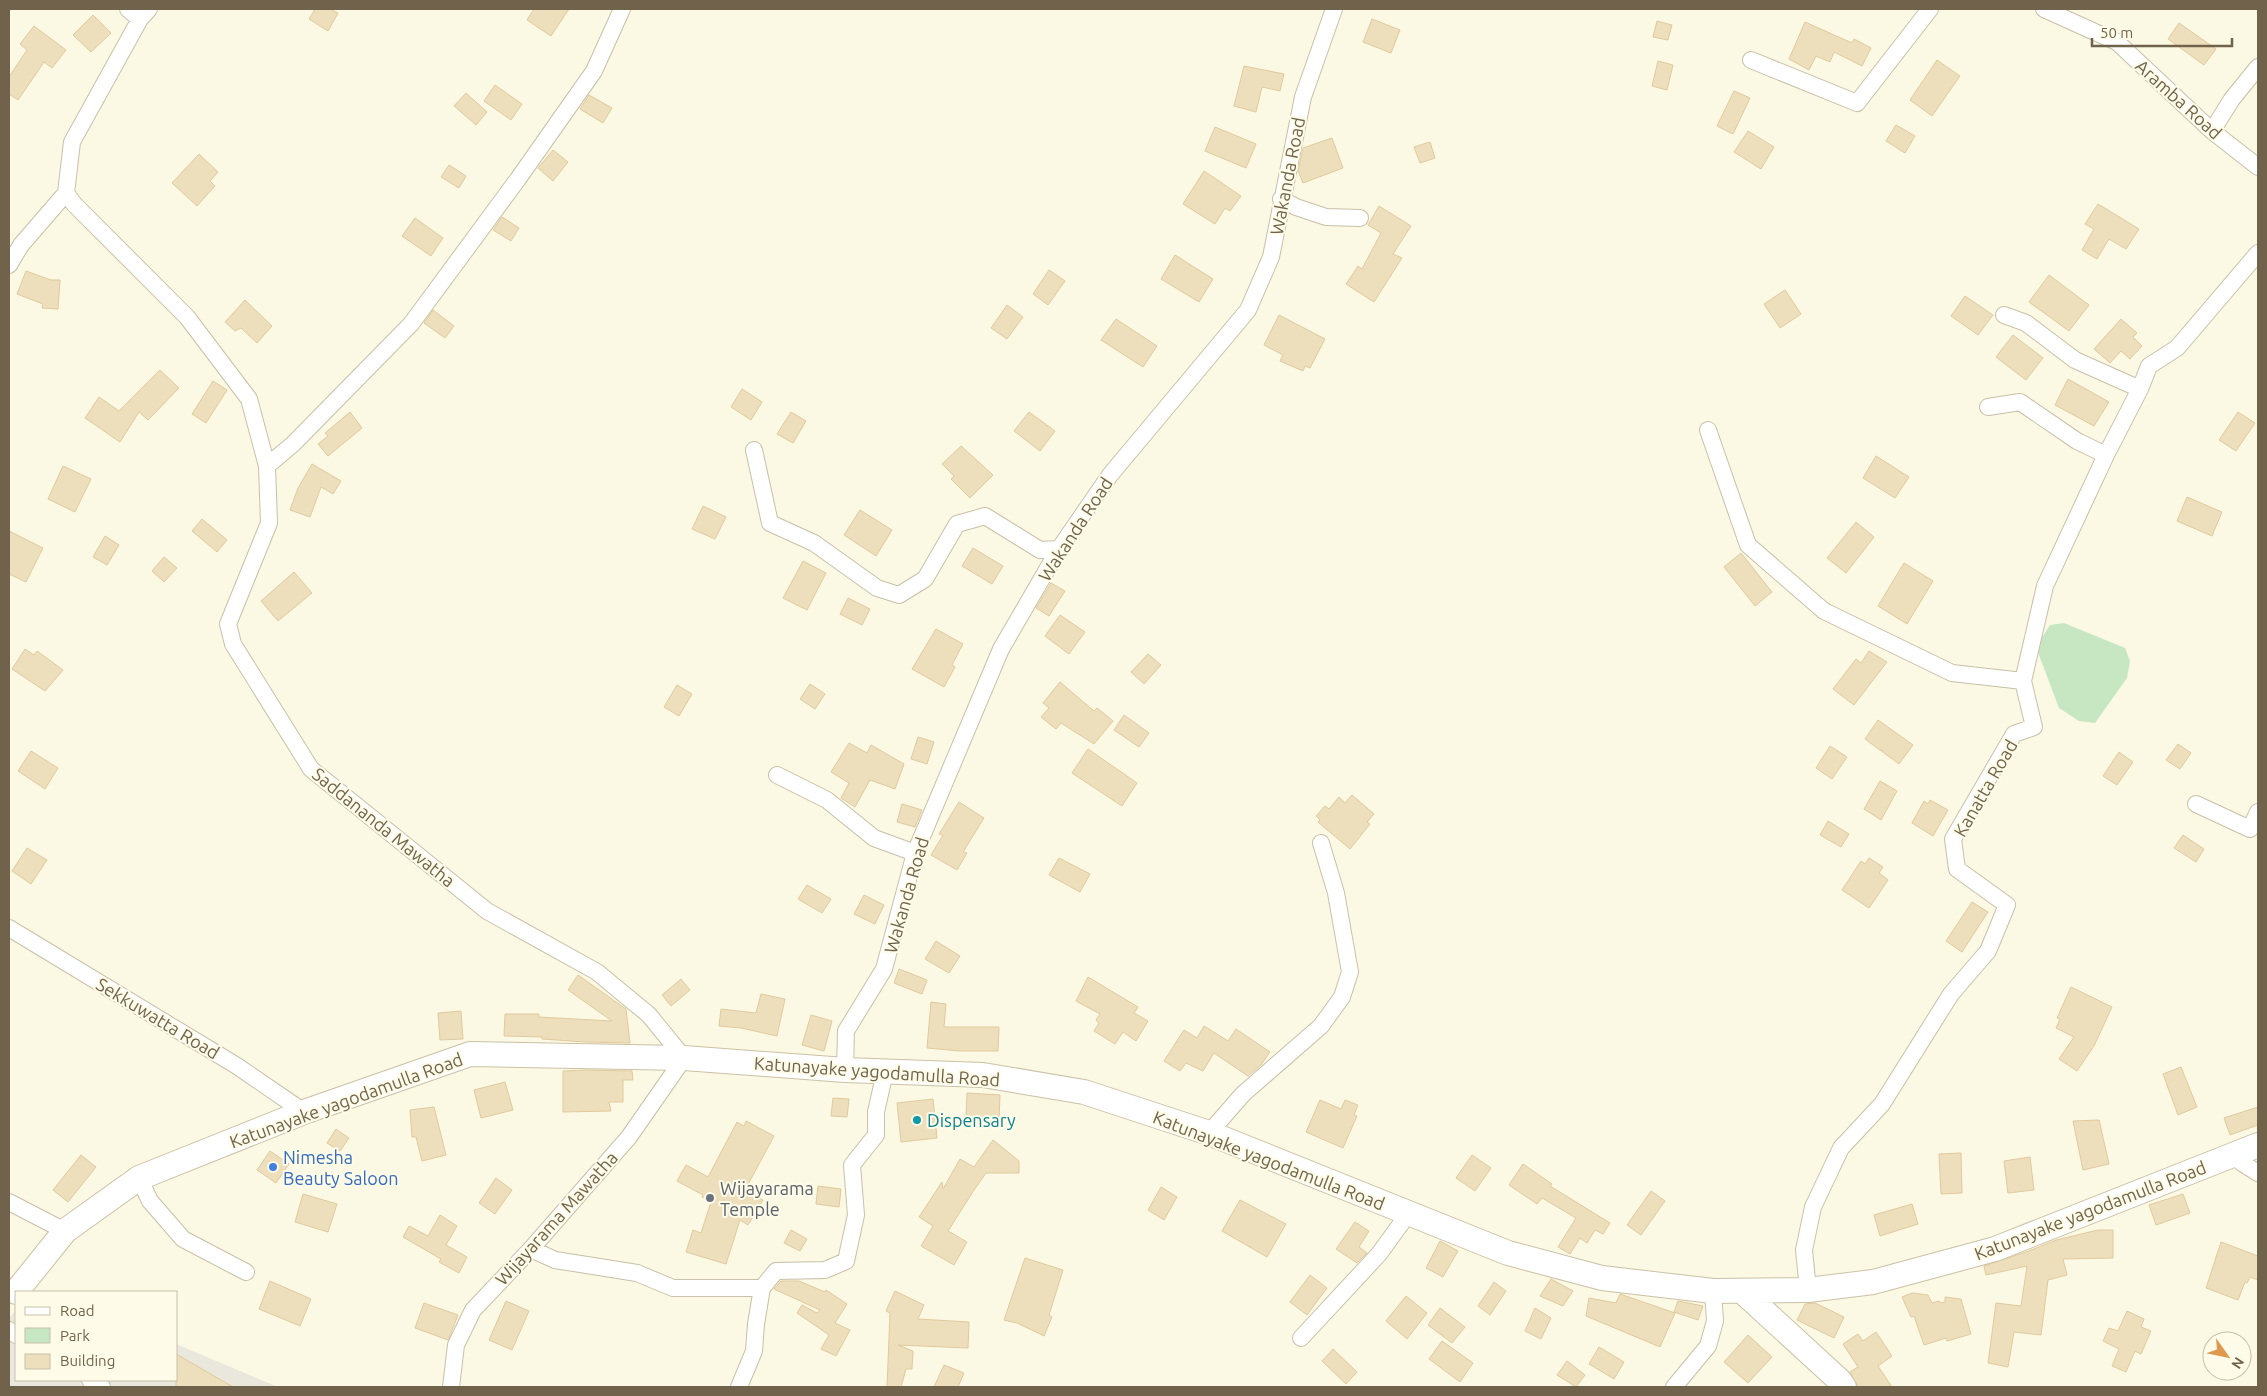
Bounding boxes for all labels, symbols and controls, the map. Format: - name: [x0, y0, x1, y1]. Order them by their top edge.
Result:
- scale bar: [2092, 15, 2232, 47]
- text: 50 m: [2100, 24, 2133, 41]
- street label: Aramba Road: [2132, 55, 2226, 143]
- street label: Wakanda Road: [1266, 115, 1308, 237]
- street label: Wakanda Road: [1034, 473, 1116, 585]
- street label: Kanatta Road: [1949, 736, 2021, 840]
- street label: Saddananda Mawatha: [309, 763, 459, 891]
- street label: Wakanda Road: [880, 835, 932, 955]
- street label: Sekkuwatta Road: [93, 973, 223, 1063]
- street label: Katunayake yagodamulla Road: [227, 1048, 465, 1152]
- street label: Katunayake yagodamulla Road: [753, 1052, 1001, 1090]
- street label: Katunayake yagodamulla Road: [1150, 1106, 1388, 1214]
- place label: Dispensary: [927, 1110, 1016, 1130]
- marker: Dispensary: [911, 1114, 923, 1126]
- place label: Nimesha Beauty Saloon: [283, 1147, 399, 1188]
- street label: Wijayarama Mawatha: [491, 1147, 621, 1289]
- street label: Katunayake yagodamulla Road: [1971, 1156, 2209, 1264]
- marker: Nimesha Beauty Saloon: [267, 1161, 279, 1173]
- place label: Wijayarama Temple: [720, 1178, 814, 1219]
- marker: Wijayarama Temple: [704, 1192, 716, 1204]
- legend: [15, 1291, 178, 1381]
- text: Road: [60, 1302, 95, 1319]
- text: Park: [60, 1327, 90, 1344]
- north arrow: [2202, 1331, 2252, 1381]
- text: Building: [60, 1352, 115, 1369]
- text: N: [2228, 1354, 2247, 1372]

